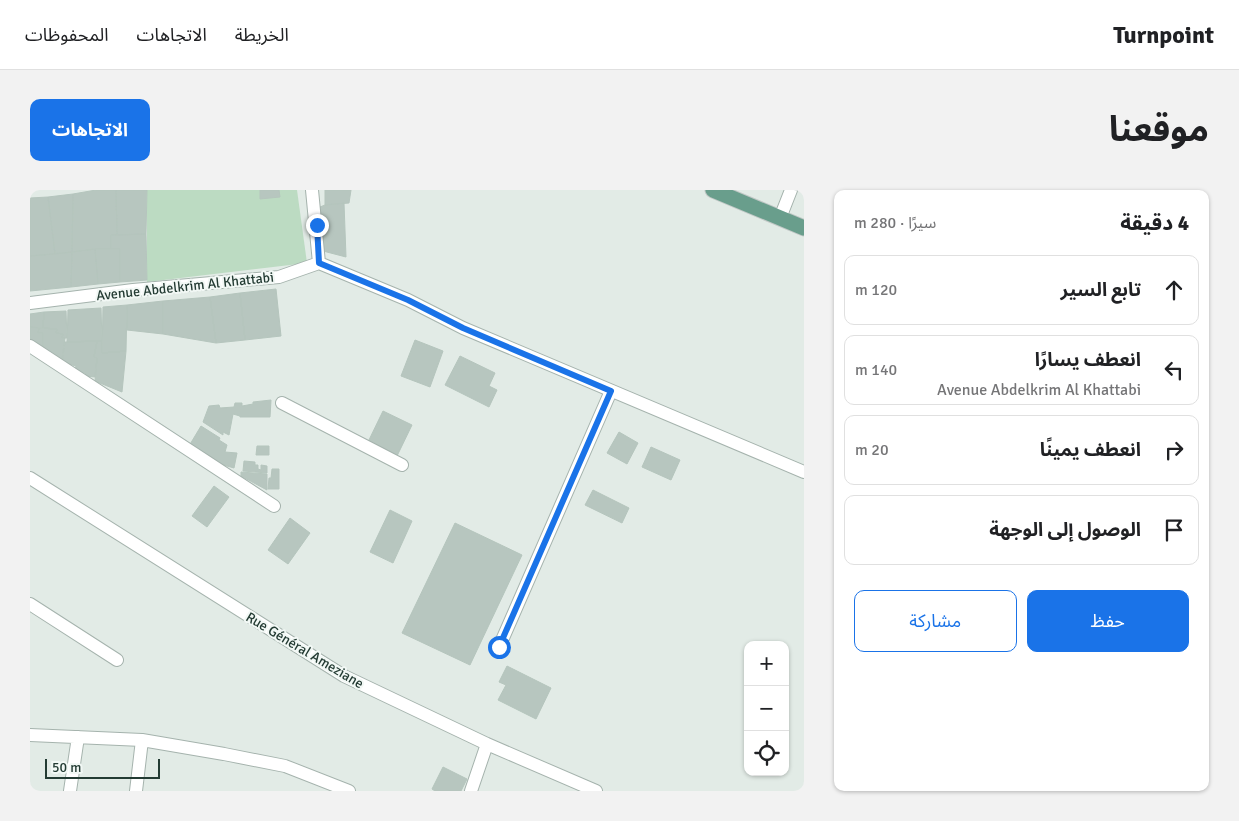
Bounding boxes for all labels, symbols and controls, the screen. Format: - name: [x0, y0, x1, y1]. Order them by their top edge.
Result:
- text: Turnpoint: [1113, 20, 1214, 50]
- text: المحفوظات: [25, 24, 109, 46]
- text: الاتجاهات: [137, 24, 207, 46]
- text: الخريطة: [235, 24, 289, 46]
- button: الاتجاهات: [30, 99, 150, 161]
- text: موقعنا: [1109, 108, 1209, 151]
- text: 4 دقيقة: [1120, 210, 1189, 236]
- text: سيرًا · 280 m: [854, 213, 936, 233]
- route end: [306, 214, 329, 237]
- street label: Avenue Abdelkrim Al Khattabi: [95, 269, 275, 304]
- icon: ahead: [1160, 276, 1188, 304]
- text: تابع السير: [1061, 278, 1141, 302]
- text: 120 m: [855, 280, 897, 300]
- text: انعطف يسارًا: [1035, 348, 1141, 372]
- icon: left: [1160, 356, 1188, 384]
- text: 140 m: [855, 360, 897, 380]
- text: Avenue Abdelkrim Al Khattabi: [937, 380, 1141, 400]
- icon: right: [1160, 436, 1188, 464]
- text: انعطف يمينًا: [1040, 438, 1141, 462]
- text: 20 m: [855, 440, 889, 460]
- icon: arrive: [1160, 516, 1188, 544]
- text: الوصول إلى الوجهة: [989, 518, 1141, 542]
- button: مشاركة: [854, 590, 1017, 652]
- button: حفظ: [1027, 590, 1189, 652]
- street label: Rue Général Ameziane: [243, 609, 367, 692]
- route start: [488, 636, 511, 659]
- map controls: [744, 641, 789, 776]
- button: +: [744, 641, 789, 686]
- button: −: [744, 686, 789, 731]
- button: locate: [744, 731, 789, 776]
- scale bar: [45, 756, 160, 779]
- text: 50 m: [52, 759, 81, 776]

